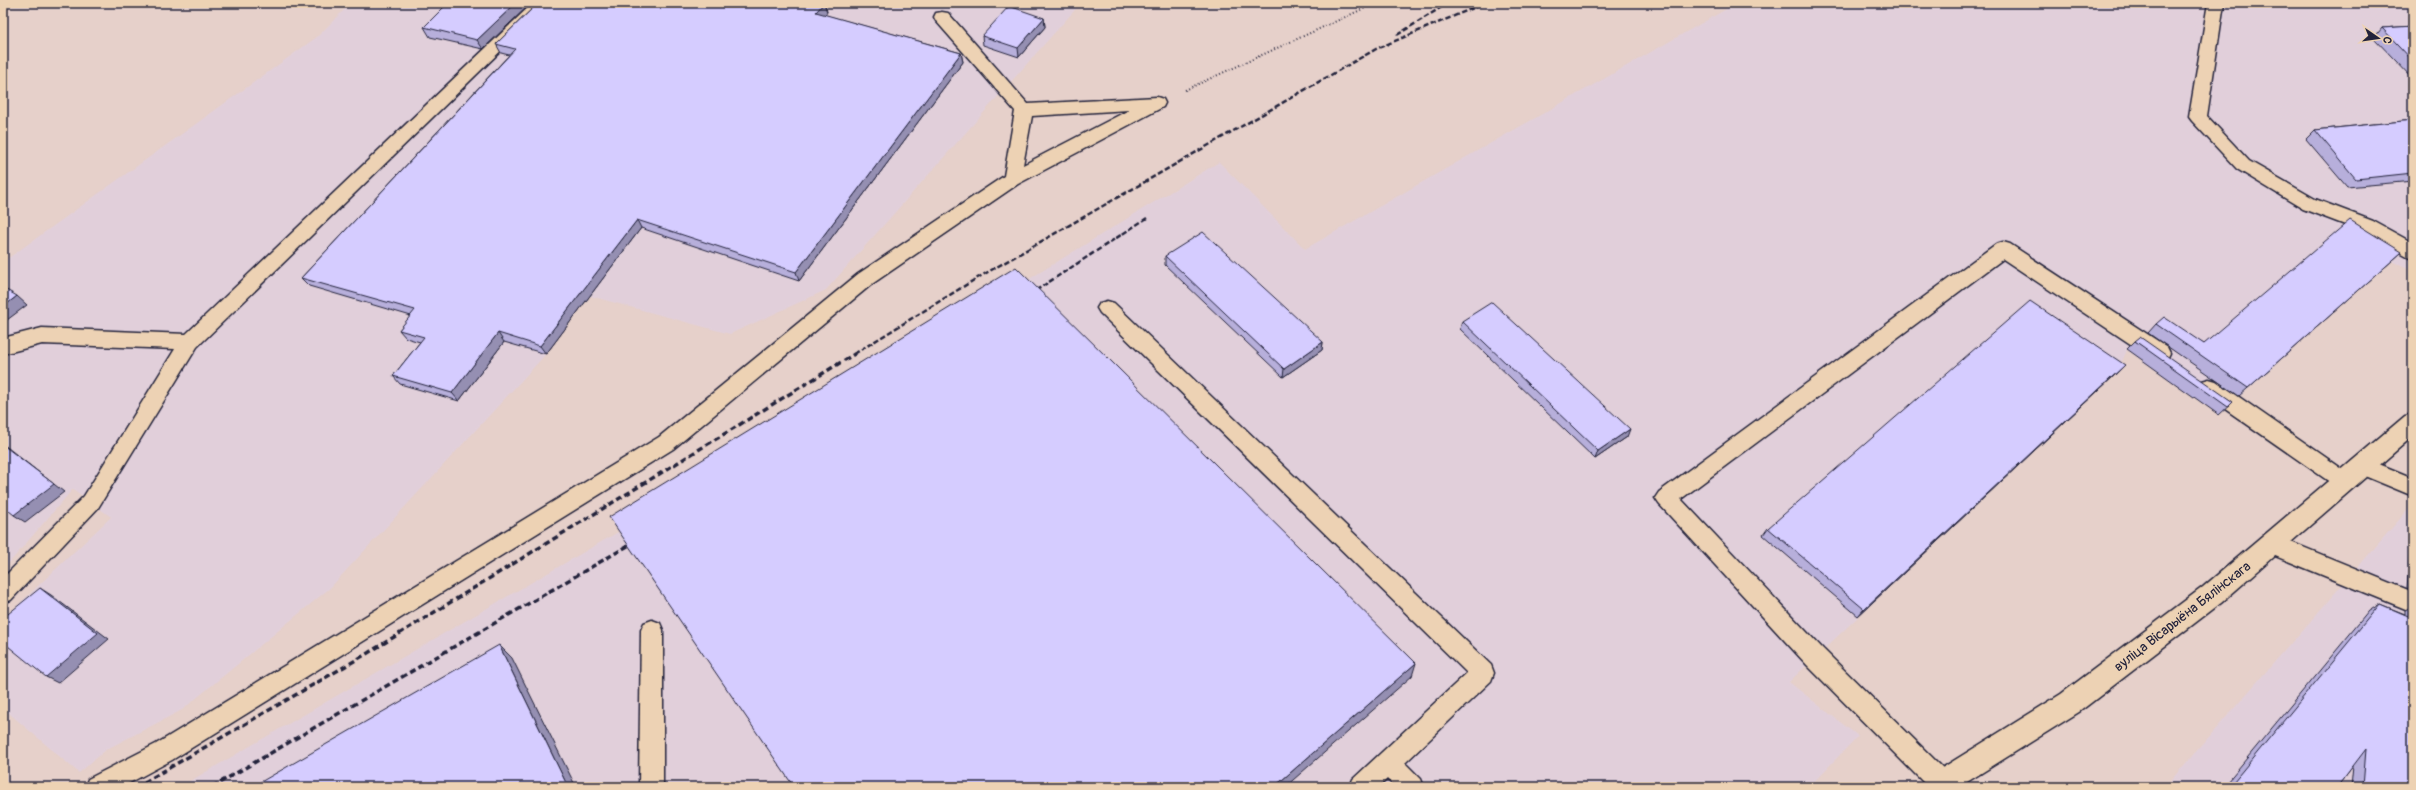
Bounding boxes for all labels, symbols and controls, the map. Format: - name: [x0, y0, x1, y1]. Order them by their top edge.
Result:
- north arrow: [2358, 18, 2398, 58]
- text: С: [2380, 35, 2394, 45]
- street label: вуліца Вісарыёна Бялінскага: [2111, 558, 2254, 675]

